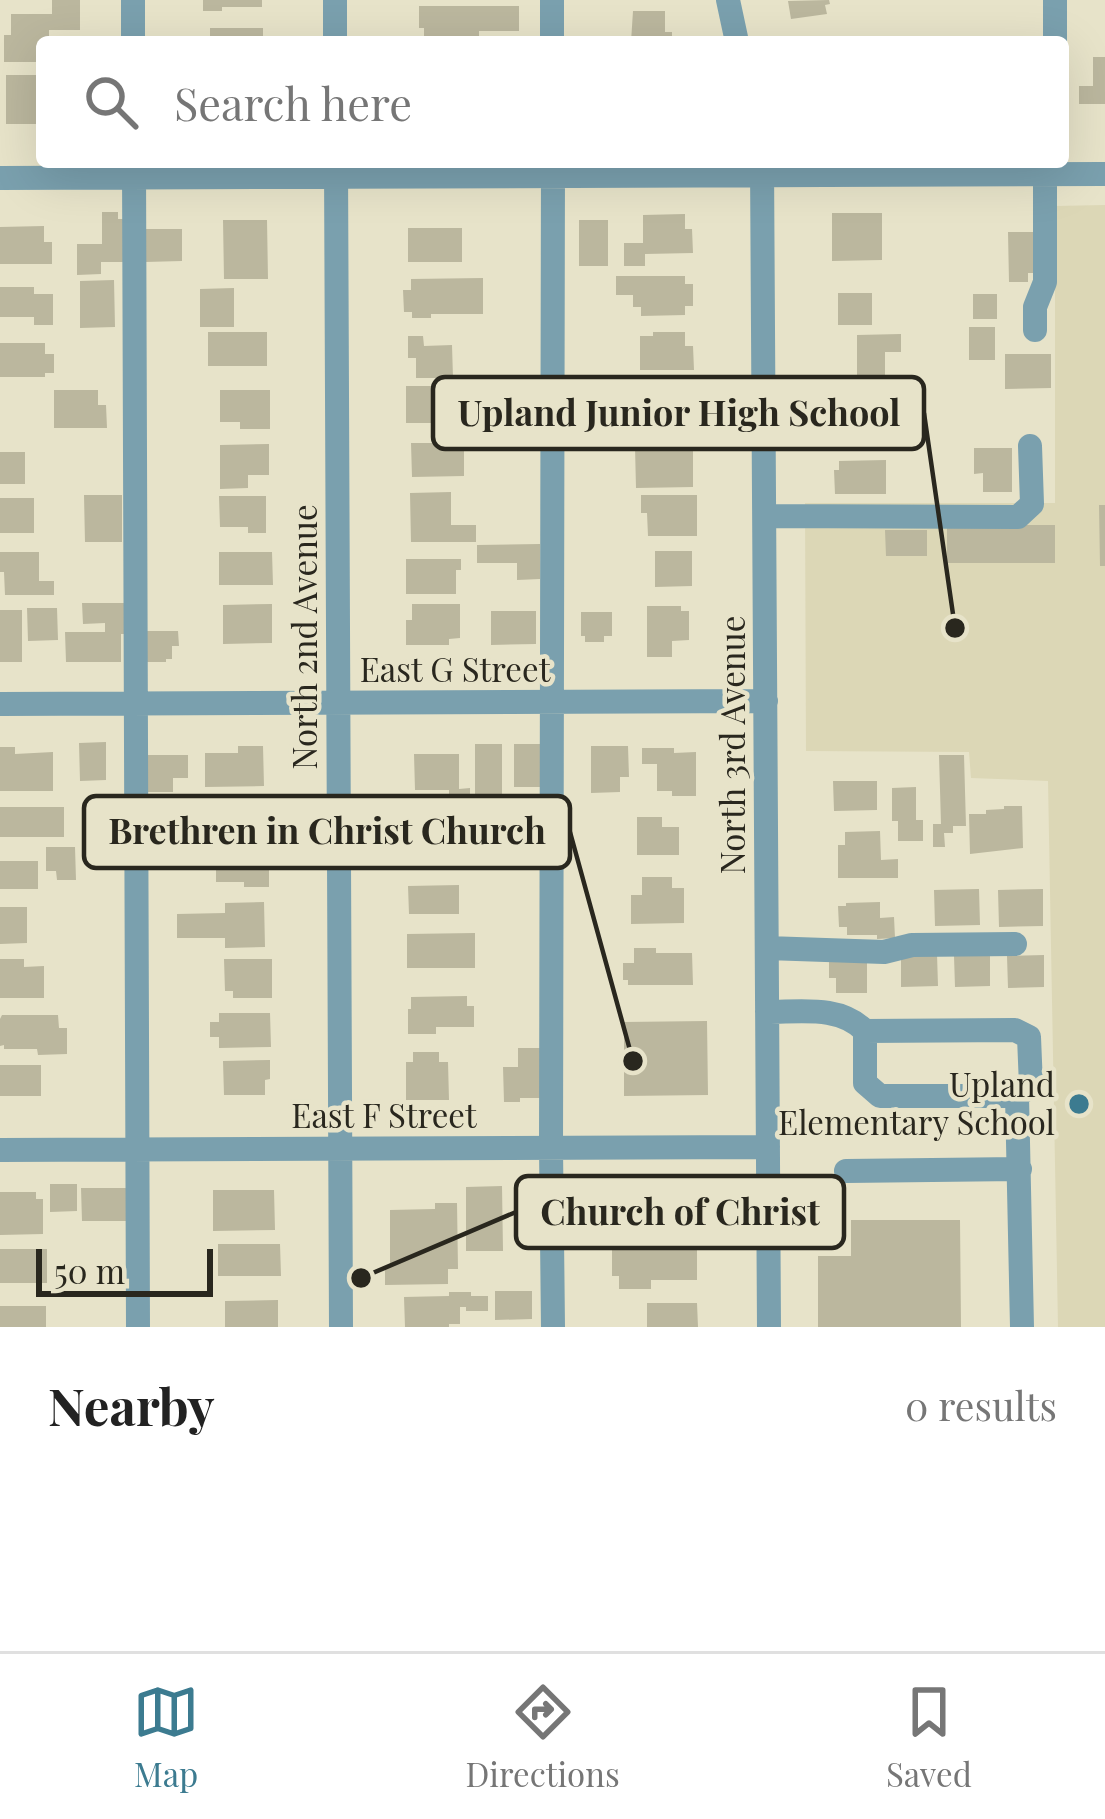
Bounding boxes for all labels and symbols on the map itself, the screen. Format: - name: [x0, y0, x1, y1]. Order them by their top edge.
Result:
- callout: Upland Junior High School: [433, 377, 924, 449]
- text: Upland Junior High School: [458, 387, 900, 435]
- street label: North 2nd Avenue: [281, 504, 325, 770]
- street label: North 3rd Avenue: [709, 616, 753, 874]
- street label: East G Street: [360, 646, 552, 690]
- callout: Brethren in Christ Church: [84, 796, 570, 868]
- text: Brethren in Christ Church: [108, 805, 546, 853]
- place label: Upland Elementary School: [778, 1061, 1055, 1143]
- marker: Upland Elementary School: [1066, 1091, 1092, 1117]
- street label: East F Street: [291, 1092, 478, 1136]
- callout: Church of Christ: [516, 1176, 844, 1248]
- text: Church of Christ: [540, 1186, 820, 1234]
- scale bar: [36, 1243, 213, 1296]

